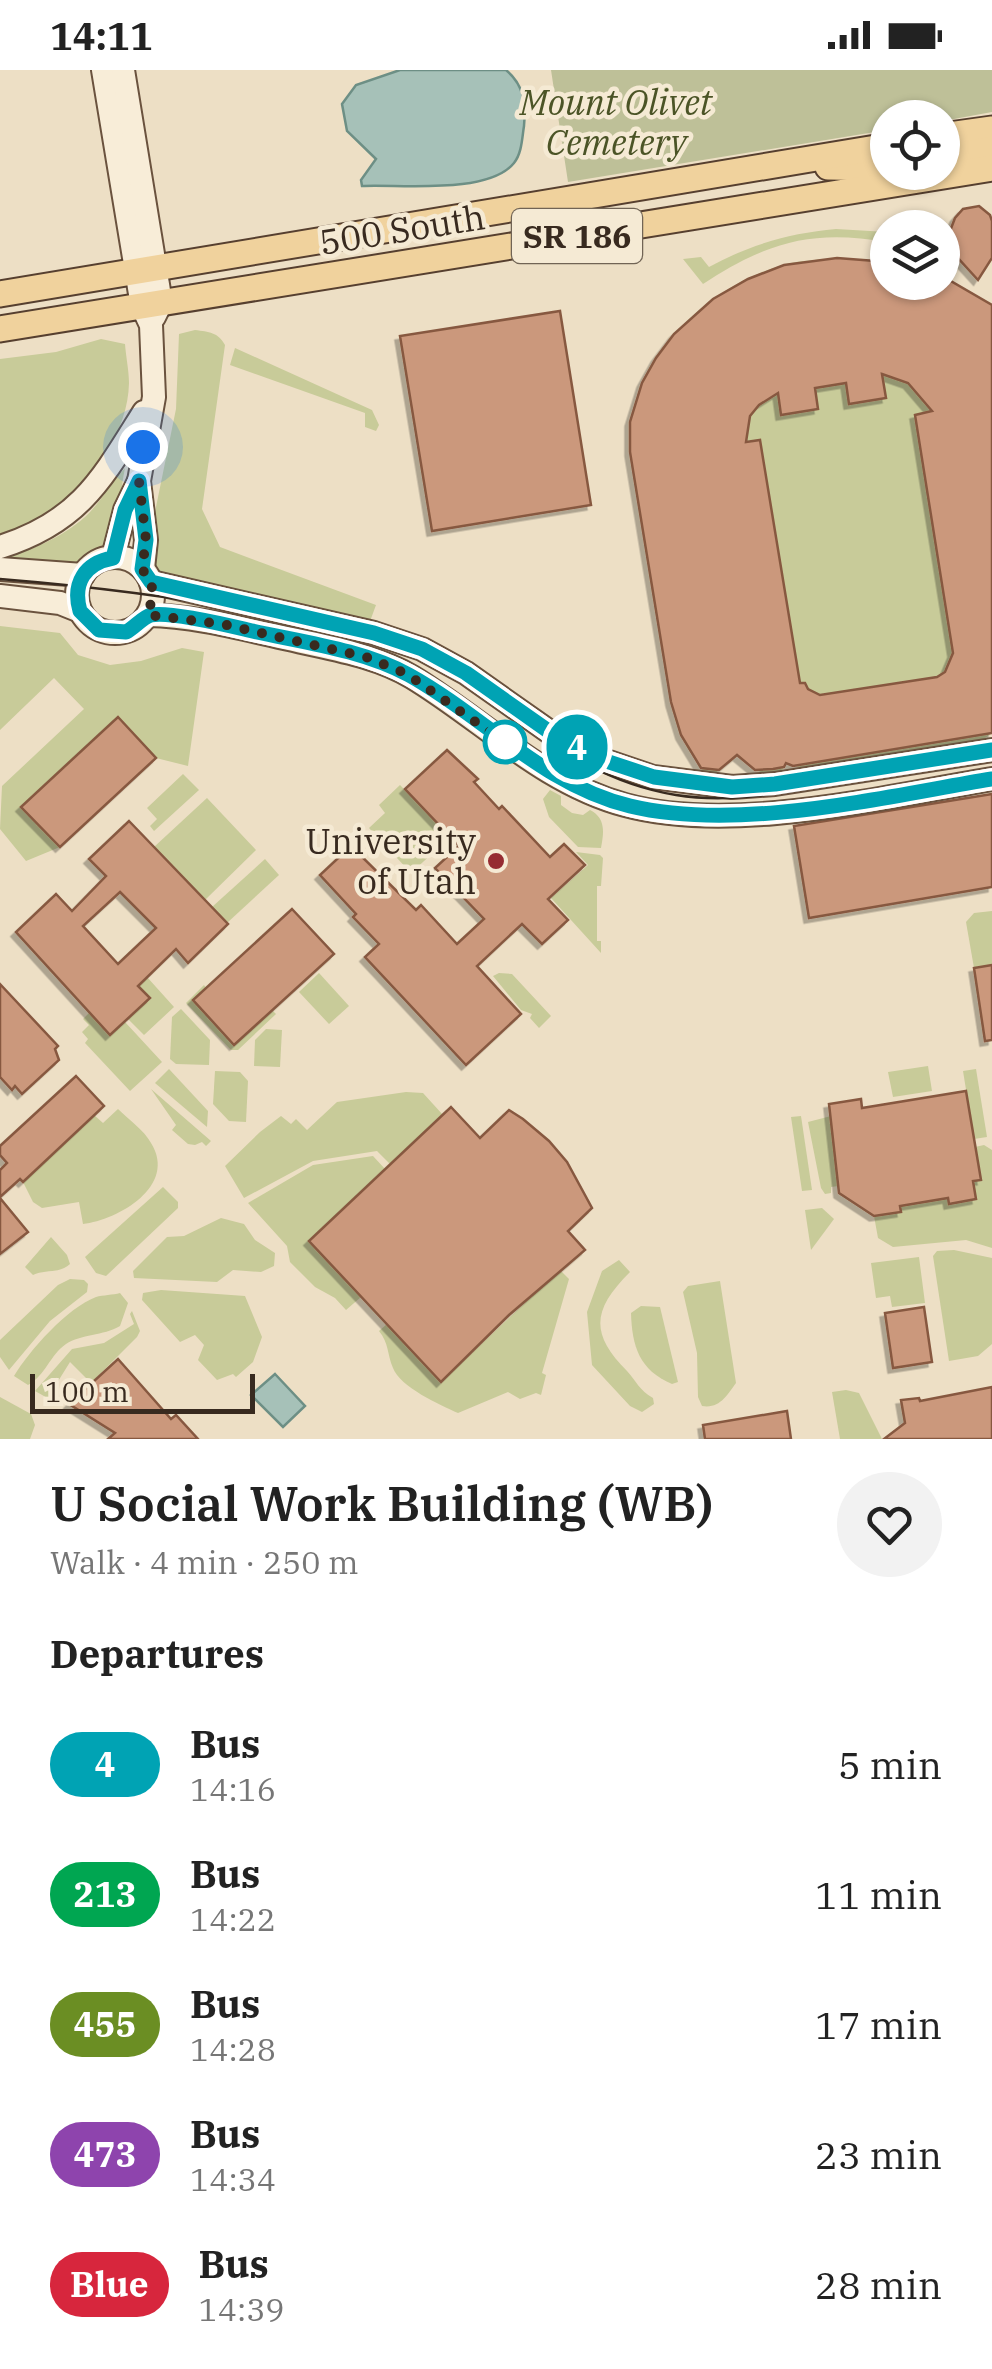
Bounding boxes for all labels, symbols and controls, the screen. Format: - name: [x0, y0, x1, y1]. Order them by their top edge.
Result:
- text: 14:11: [50, 11, 153, 60]
- park label: Mount Olivet Cemetery: [519, 79, 714, 165]
- map controls: [870, 100, 960, 300]
- button: locate: [870, 100, 960, 190]
- street label: 500 South: [316, 193, 488, 265]
- road number: SR 186: [512, 209, 642, 263]
- button: layers: [870, 210, 960, 300]
- your location: [118, 422, 168, 472]
- line badge: 4: [544, 714, 610, 780]
- unlabelled marker: [484, 721, 526, 763]
- text: 4: [566, 724, 588, 770]
- place label: University of Utah: [305, 818, 476, 904]
- marker: University of Utah: [485, 850, 507, 872]
- scale bar: [30, 1369, 255, 1414]
- text: 100 m: [45, 1373, 129, 1410]
- text: U Social Work Building (WB): [50, 1472, 713, 1534]
- button: heart: [837, 1472, 942, 1577]
- text: Walk · 4 min · 250 m: [50, 1541, 358, 1583]
- text: Departures: [50, 1629, 264, 1678]
- text: Bus: [190, 1719, 260, 1768]
- text: 5 min: [838, 1740, 942, 1789]
- text: 4: [94, 1741, 116, 1787]
- text: 14:16: [190, 1768, 276, 1810]
- text: Bus: [190, 1849, 260, 1898]
- text: 11 min: [815, 1870, 942, 1919]
- text: 213: [73, 1871, 137, 1917]
- text: 14:22: [190, 1898, 276, 1940]
- text: Bus: [190, 1979, 260, 2028]
- text: 17 min: [815, 2000, 942, 2049]
- text: 455: [73, 2001, 137, 2047]
- text: 14:28: [190, 2028, 276, 2070]
- text: Bus: [190, 2109, 260, 2158]
- text: 23 min: [815, 2130, 942, 2179]
- text: 473: [73, 2131, 137, 2177]
- text: 14:34: [190, 2158, 276, 2200]
- text: Bus: [199, 2239, 269, 2288]
- text: 28 min: [815, 2260, 942, 2309]
- text: Blue: [70, 2261, 149, 2307]
- text: 14:39: [199, 2288, 285, 2330]

